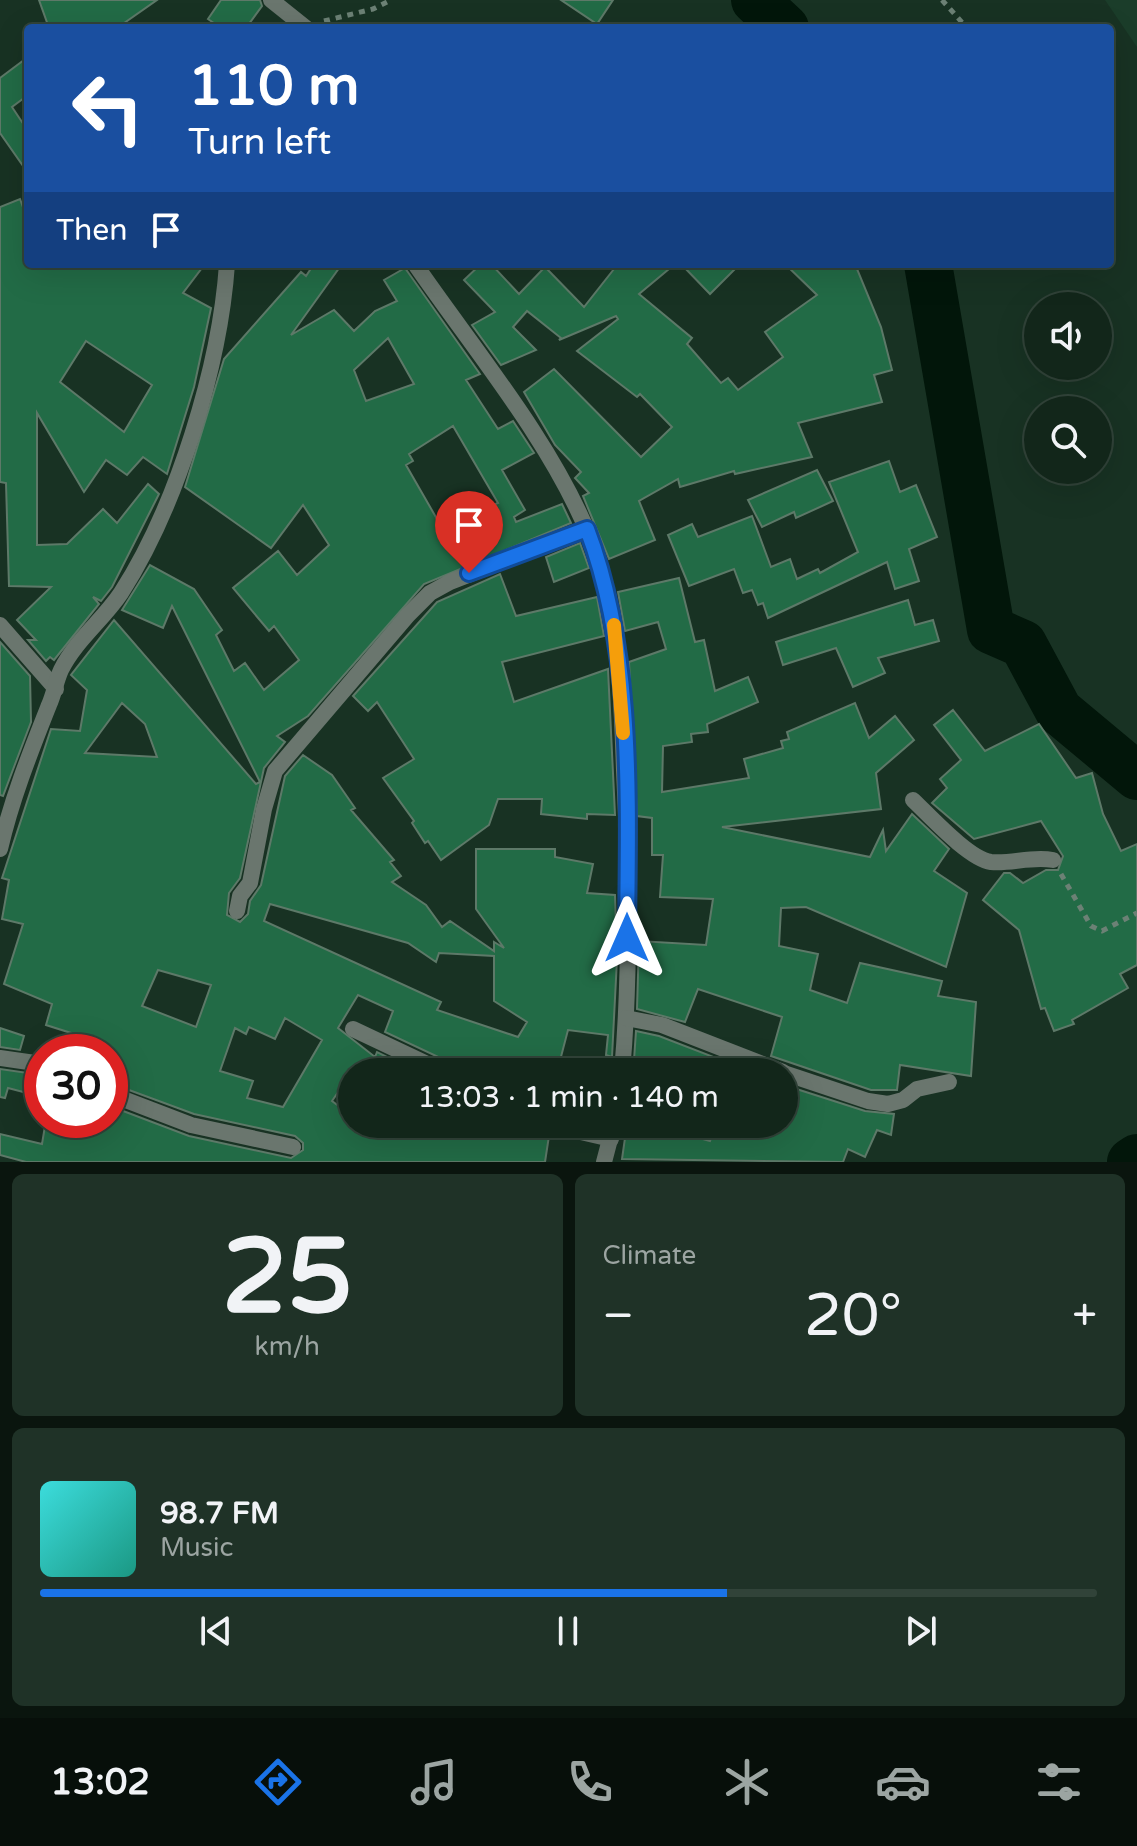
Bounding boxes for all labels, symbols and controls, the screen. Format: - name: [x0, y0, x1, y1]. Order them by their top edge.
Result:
- text: 110 m: [188, 53, 359, 120]
- icon: left: [56, 56, 160, 160]
- text: Turn left: [188, 121, 331, 164]
- icon: arrive: [144, 208, 188, 252]
- text: Then: [56, 212, 128, 249]
- map controls: [1024, 292, 1112, 484]
- button: sound: [1024, 292, 1112, 380]
- button: search: [1024, 396, 1112, 484]
- pin: [435, 491, 503, 573]
- icon: arrive: [447, 503, 491, 547]
- position arrow: [585, 896, 669, 980]
- speed limit sign: 30: [24, 1034, 128, 1138]
- text: 13:03 · 1 min · 140 m: [417, 1079, 719, 1116]
- text: 25: [222, 1216, 353, 1341]
- text: Climate: [603, 1240, 696, 1271]
- text: 20°: [804, 1280, 902, 1352]
- text: −: [603, 1290, 634, 1343]
- text: +: [1072, 1290, 1097, 1343]
- text: km/h: [255, 1331, 320, 1362]
- text: 98.7 FM: [160, 1495, 279, 1532]
- text: Music: [160, 1532, 233, 1563]
- icon: previous: [194, 1609, 238, 1653]
- icon: pause: [546, 1609, 590, 1653]
- icon: next: [899, 1609, 943, 1653]
- icon: directions: [250, 1754, 306, 1810]
- icon: music: [406, 1754, 462, 1810]
- icon: phone: [562, 1754, 618, 1810]
- icon: climate: [719, 1754, 775, 1810]
- icon: car: [875, 1754, 931, 1810]
- icon: filters: [1031, 1754, 1087, 1810]
- text: 13:02: [50, 1761, 150, 1804]

